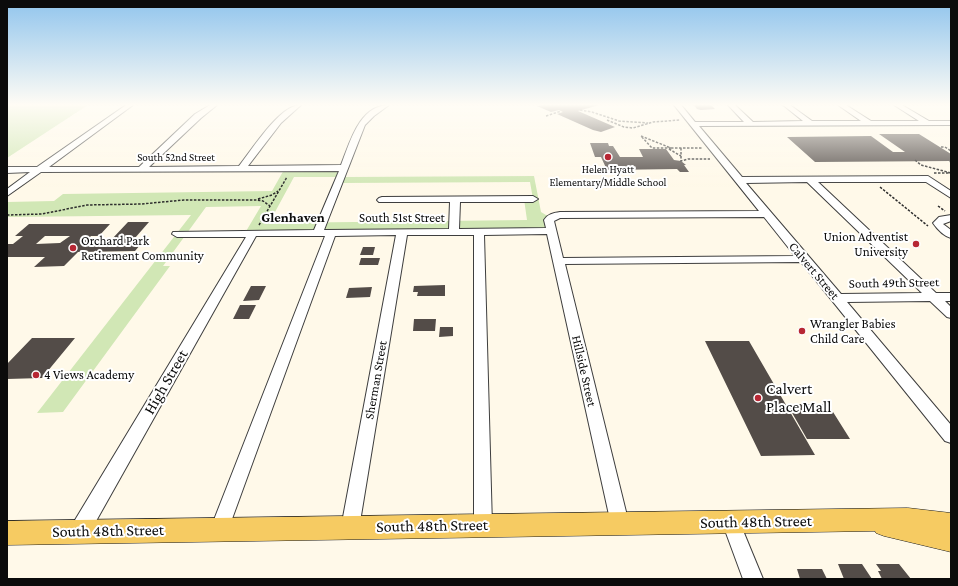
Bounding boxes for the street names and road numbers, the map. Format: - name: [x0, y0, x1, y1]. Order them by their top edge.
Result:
- street label: South 52nd Street: [137, 151, 215, 165]
- street label: South 51st Street: [359, 210, 445, 226]
- street label: Calvert Street: [785, 239, 843, 303]
- street label: South 49th Street: [849, 274, 939, 292]
- street label: Hillside Street: [568, 334, 600, 408]
- street label: Sherman Street: [361, 339, 391, 421]
- street label: High Street: [140, 346, 192, 418]
- street label: South 48th Street: [700, 511, 812, 533]
- street label: South 48th Street: [376, 515, 488, 537]
- street label: South 48th Street: [52, 520, 164, 542]

